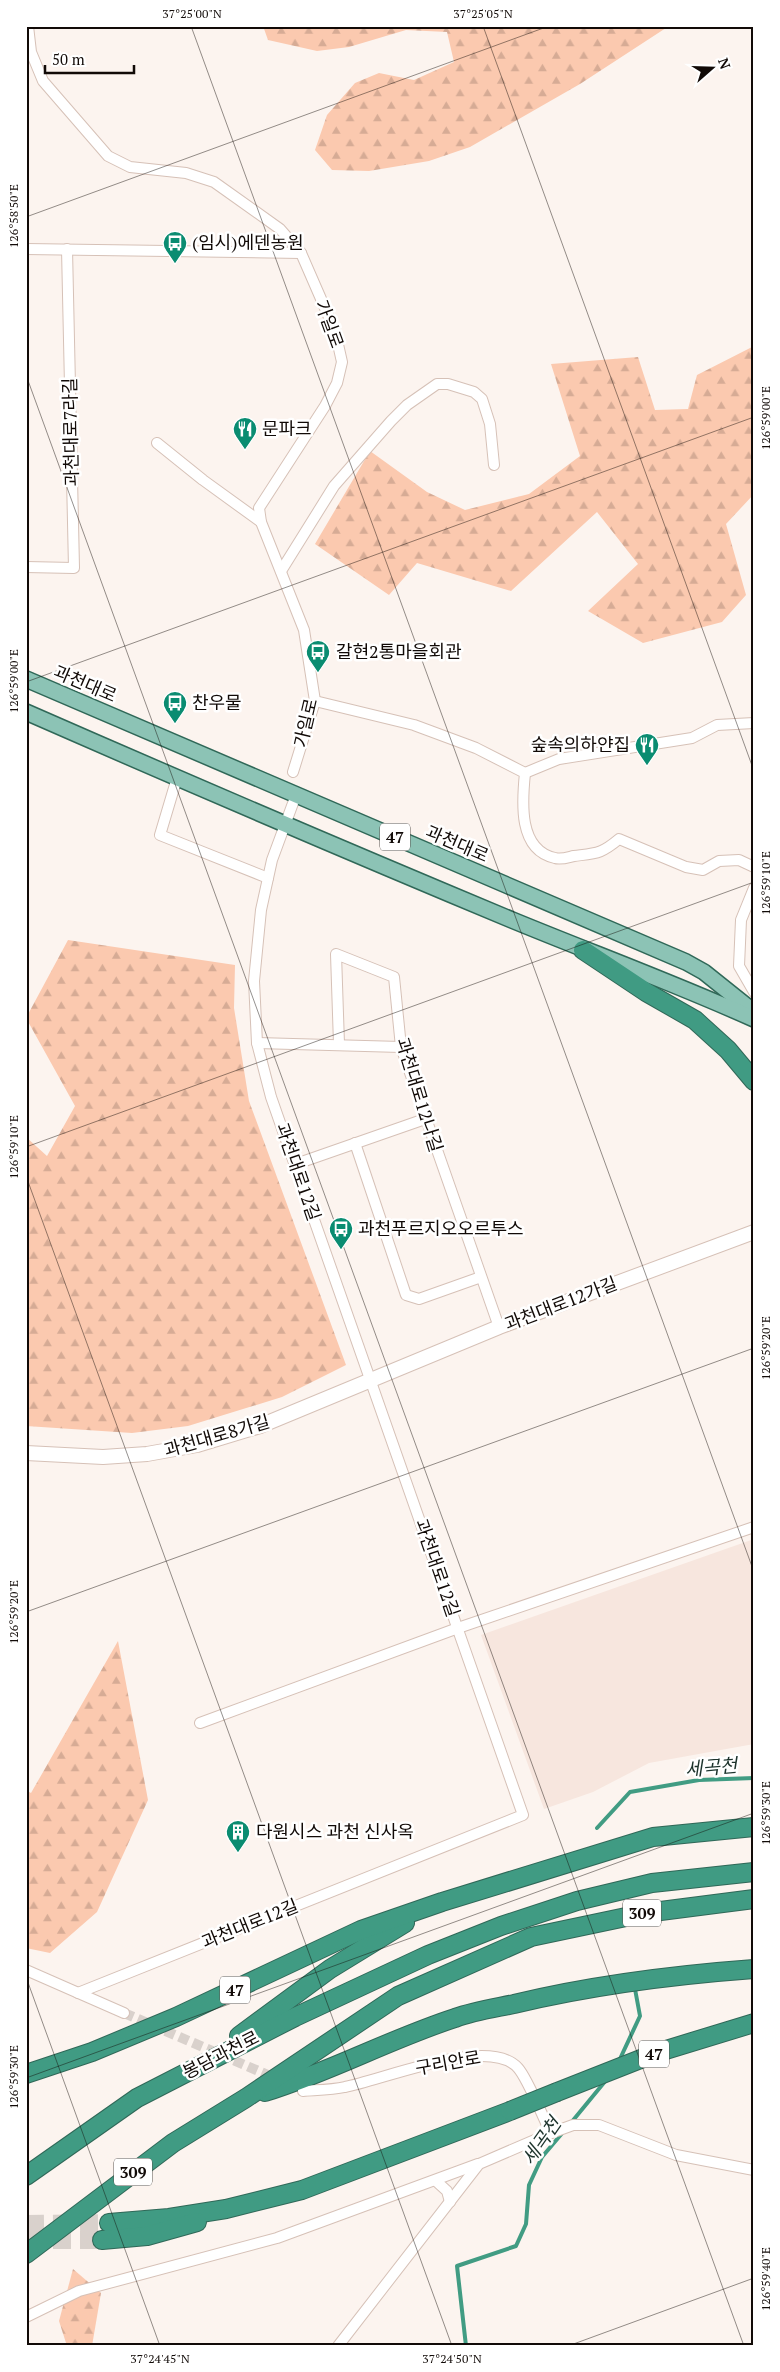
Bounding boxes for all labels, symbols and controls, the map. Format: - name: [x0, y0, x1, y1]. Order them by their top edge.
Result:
- text: 37°25'00"N: [162, 6, 222, 21]
- text: 37°25'05"N: [453, 6, 513, 21]
- scale bar: [45, 42, 134, 74]
- north arrow: [688, 42, 738, 92]
- text: 50 m: [52, 49, 85, 69]
- text: N: [714, 55, 736, 72]
- text: 126°58'50"E: [6, 184, 21, 248]
- bus stop icon: (임시)에덴농원: [162, 230, 188, 264]
- place label: (임시)에덴농원: [192, 230, 304, 254]
- street label: 가일로: [310, 296, 350, 351]
- street label: 과천대로7라길: [57, 377, 83, 487]
- text: 126°59'00"E: [758, 386, 773, 450]
- restaurant icon: 문파크: [232, 416, 258, 450]
- place label: 문파크: [262, 416, 312, 440]
- bus stop icon: 갈현2통마을회관: [305, 639, 331, 673]
- place label: 갈현2통마을회관: [336, 639, 462, 663]
- text: 126°59'00"E: [6, 649, 21, 713]
- street label: 과천대로: [50, 659, 121, 707]
- bus stop icon: 찬우물: [162, 690, 188, 724]
- place label: 찬우물: [192, 690, 242, 714]
- street label: 가일로: [288, 696, 322, 750]
- place label: 숲속의하얀집: [531, 732, 630, 756]
- restaurant icon: 숲속의하얀집: [634, 732, 660, 766]
- street label: 과천대로: [422, 819, 493, 867]
- road number: 47: [380, 824, 410, 850]
- text: 126°59'10"E: [758, 851, 773, 915]
- street label: 과천대로12나길: [391, 1035, 449, 1155]
- text: 126°59'10"E: [6, 1115, 21, 1179]
- street label: 과천대로12길: [271, 1120, 327, 1224]
- bus stop icon: 과천푸르지오오르투스: [328, 1216, 354, 1250]
- place label: 과천푸르지오오르투스: [358, 1216, 524, 1240]
- street label: 과천대로12가길: [501, 1271, 620, 1336]
- text: 126°59'20"E: [758, 1316, 773, 1380]
- street label: 과천대로8가길: [161, 1408, 272, 1462]
- street label: 과천대로12길: [410, 1516, 466, 1620]
- text: 126°59'20"E: [6, 1580, 21, 1644]
- water label: 세곡천: [684, 1752, 740, 1781]
- text: 126°59'30"E: [758, 1781, 773, 1845]
- building icon: 다원시스 과천 신사옥: [225, 1819, 251, 1853]
- place label: 다원시스 과천 신사옥: [256, 1819, 414, 1843]
- street label: 과천대로12길: [198, 1893, 301, 1953]
- road number: 309: [623, 1900, 661, 1926]
- road number: 47: [220, 1976, 250, 2004]
- street label: 봉담과천로: [178, 2025, 263, 2084]
- road number: 47: [639, 2040, 669, 2068]
- street label: 구리안로: [413, 2044, 483, 2080]
- text: 126°59'30"E: [6, 2045, 21, 2109]
- water label: 세곡천: [515, 2111, 567, 2169]
- road number: 309: [114, 2158, 152, 2186]
- text: 126°59'40"E: [758, 2247, 773, 2311]
- text: 37°24'45"N: [130, 2351, 190, 2366]
- text: 37°24'50"N: [422, 2351, 482, 2366]

